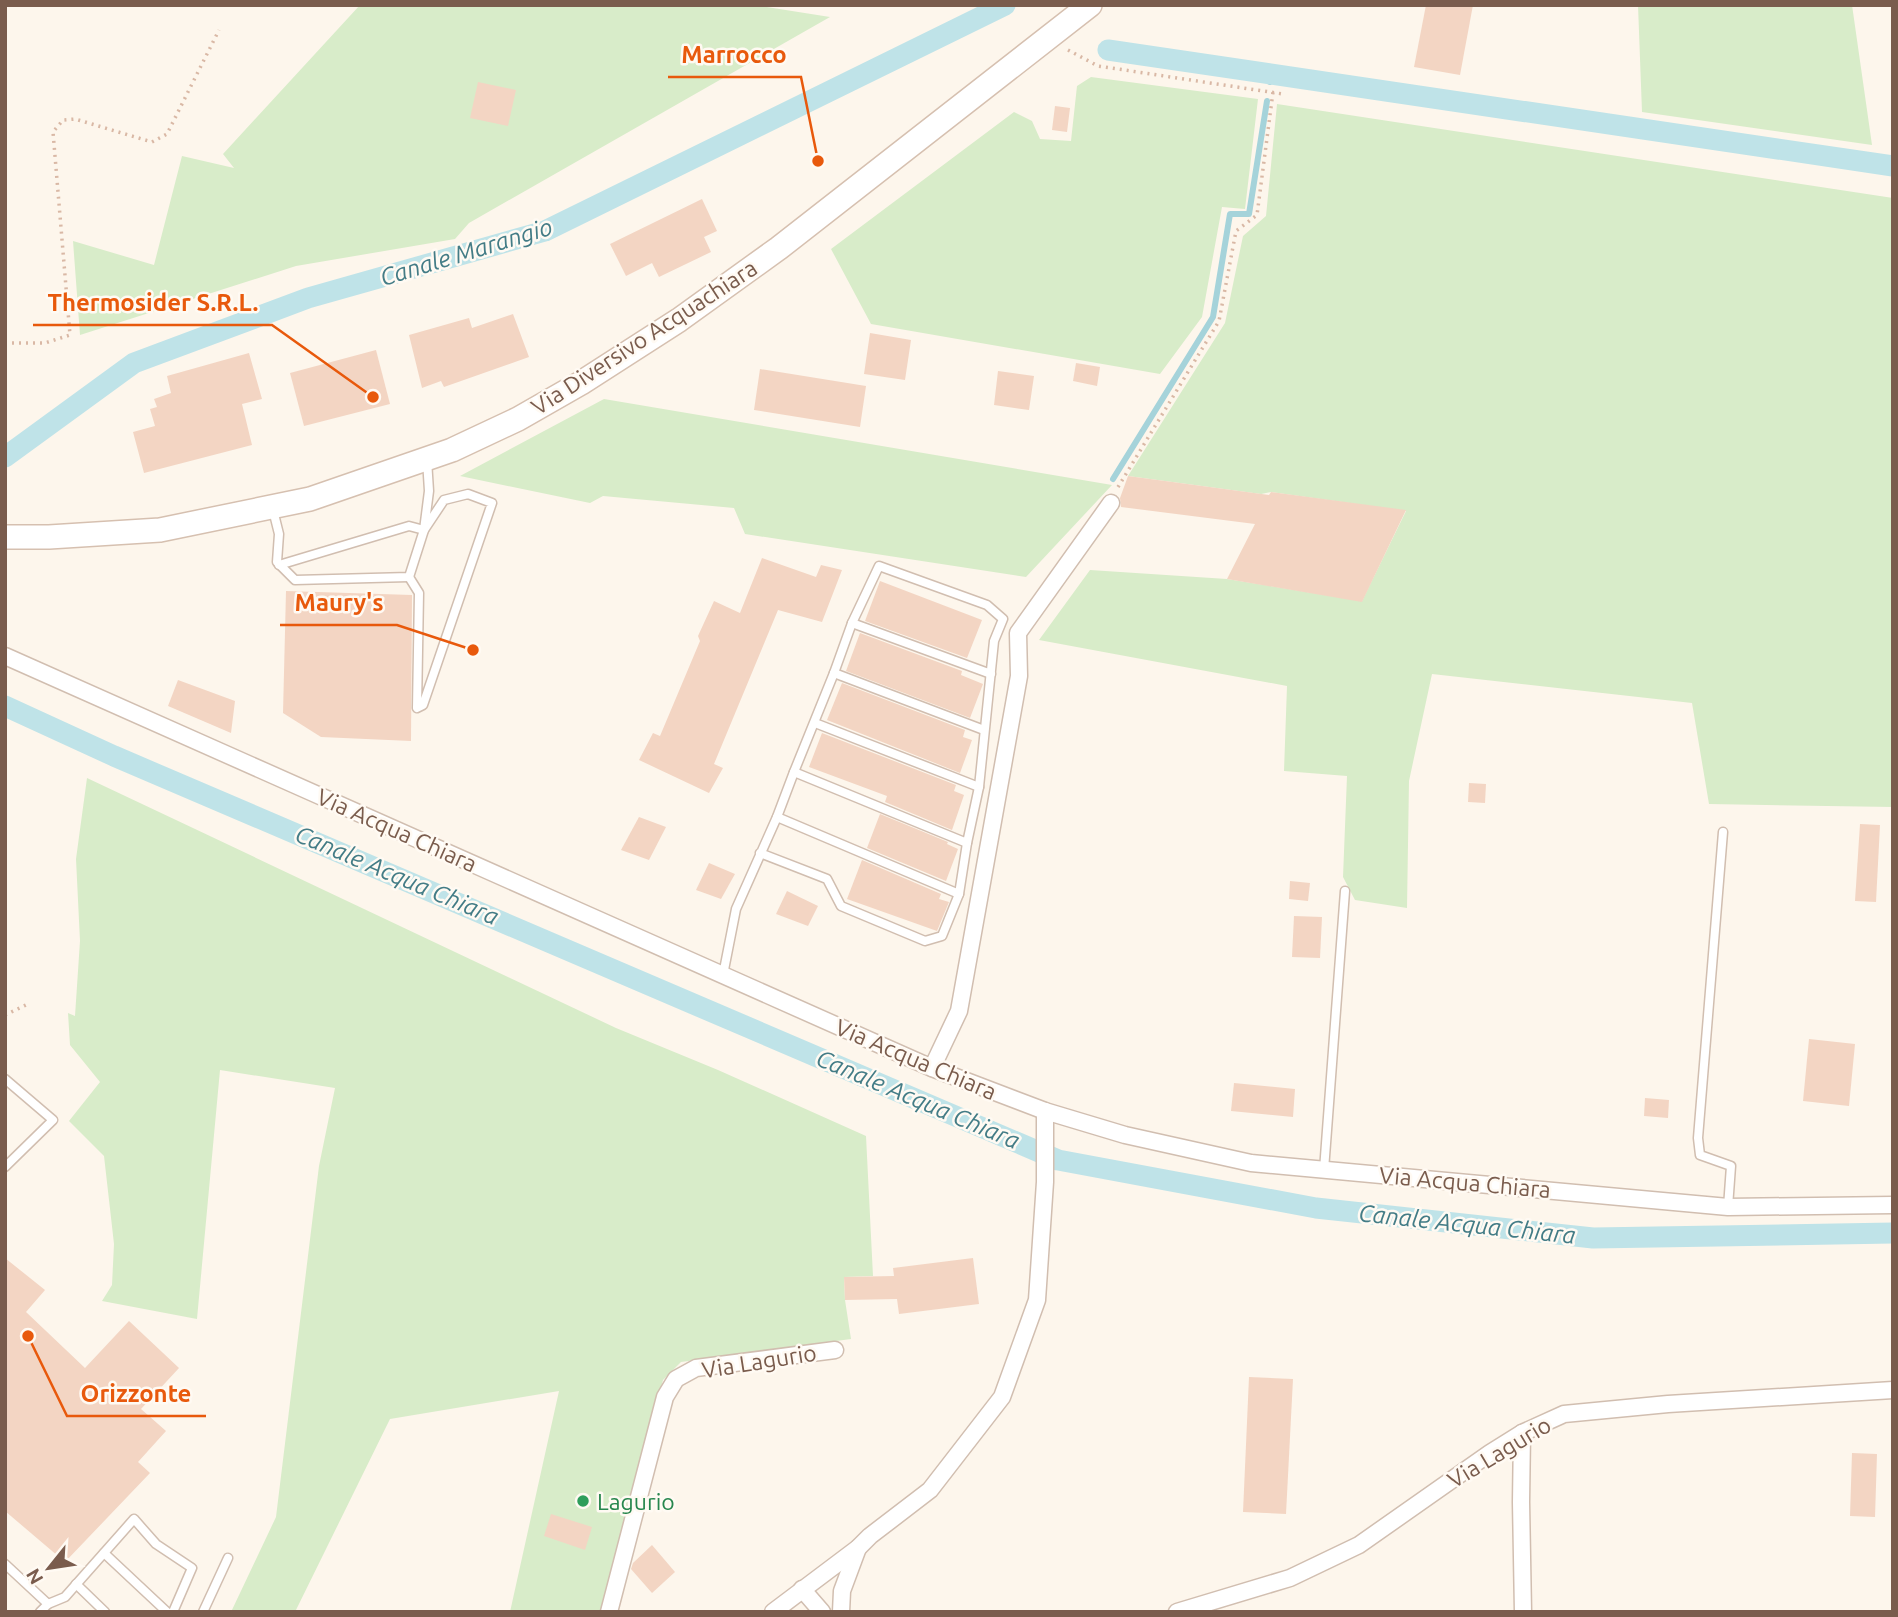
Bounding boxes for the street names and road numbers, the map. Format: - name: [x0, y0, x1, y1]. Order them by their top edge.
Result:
- street label: Via Diversivo Acquachiara: [527, 255, 761, 419]
- street label: Via Acqua Chiara: [313, 784, 481, 876]
- street label: Via Acqua Chiara: [832, 1014, 1000, 1104]
- street label: Via Acqua Chiara: [1378, 1162, 1552, 1202]
- street label: Via Lagurio: [700, 1340, 818, 1382]
- street label: Via Lagurio: [1443, 1411, 1555, 1493]

